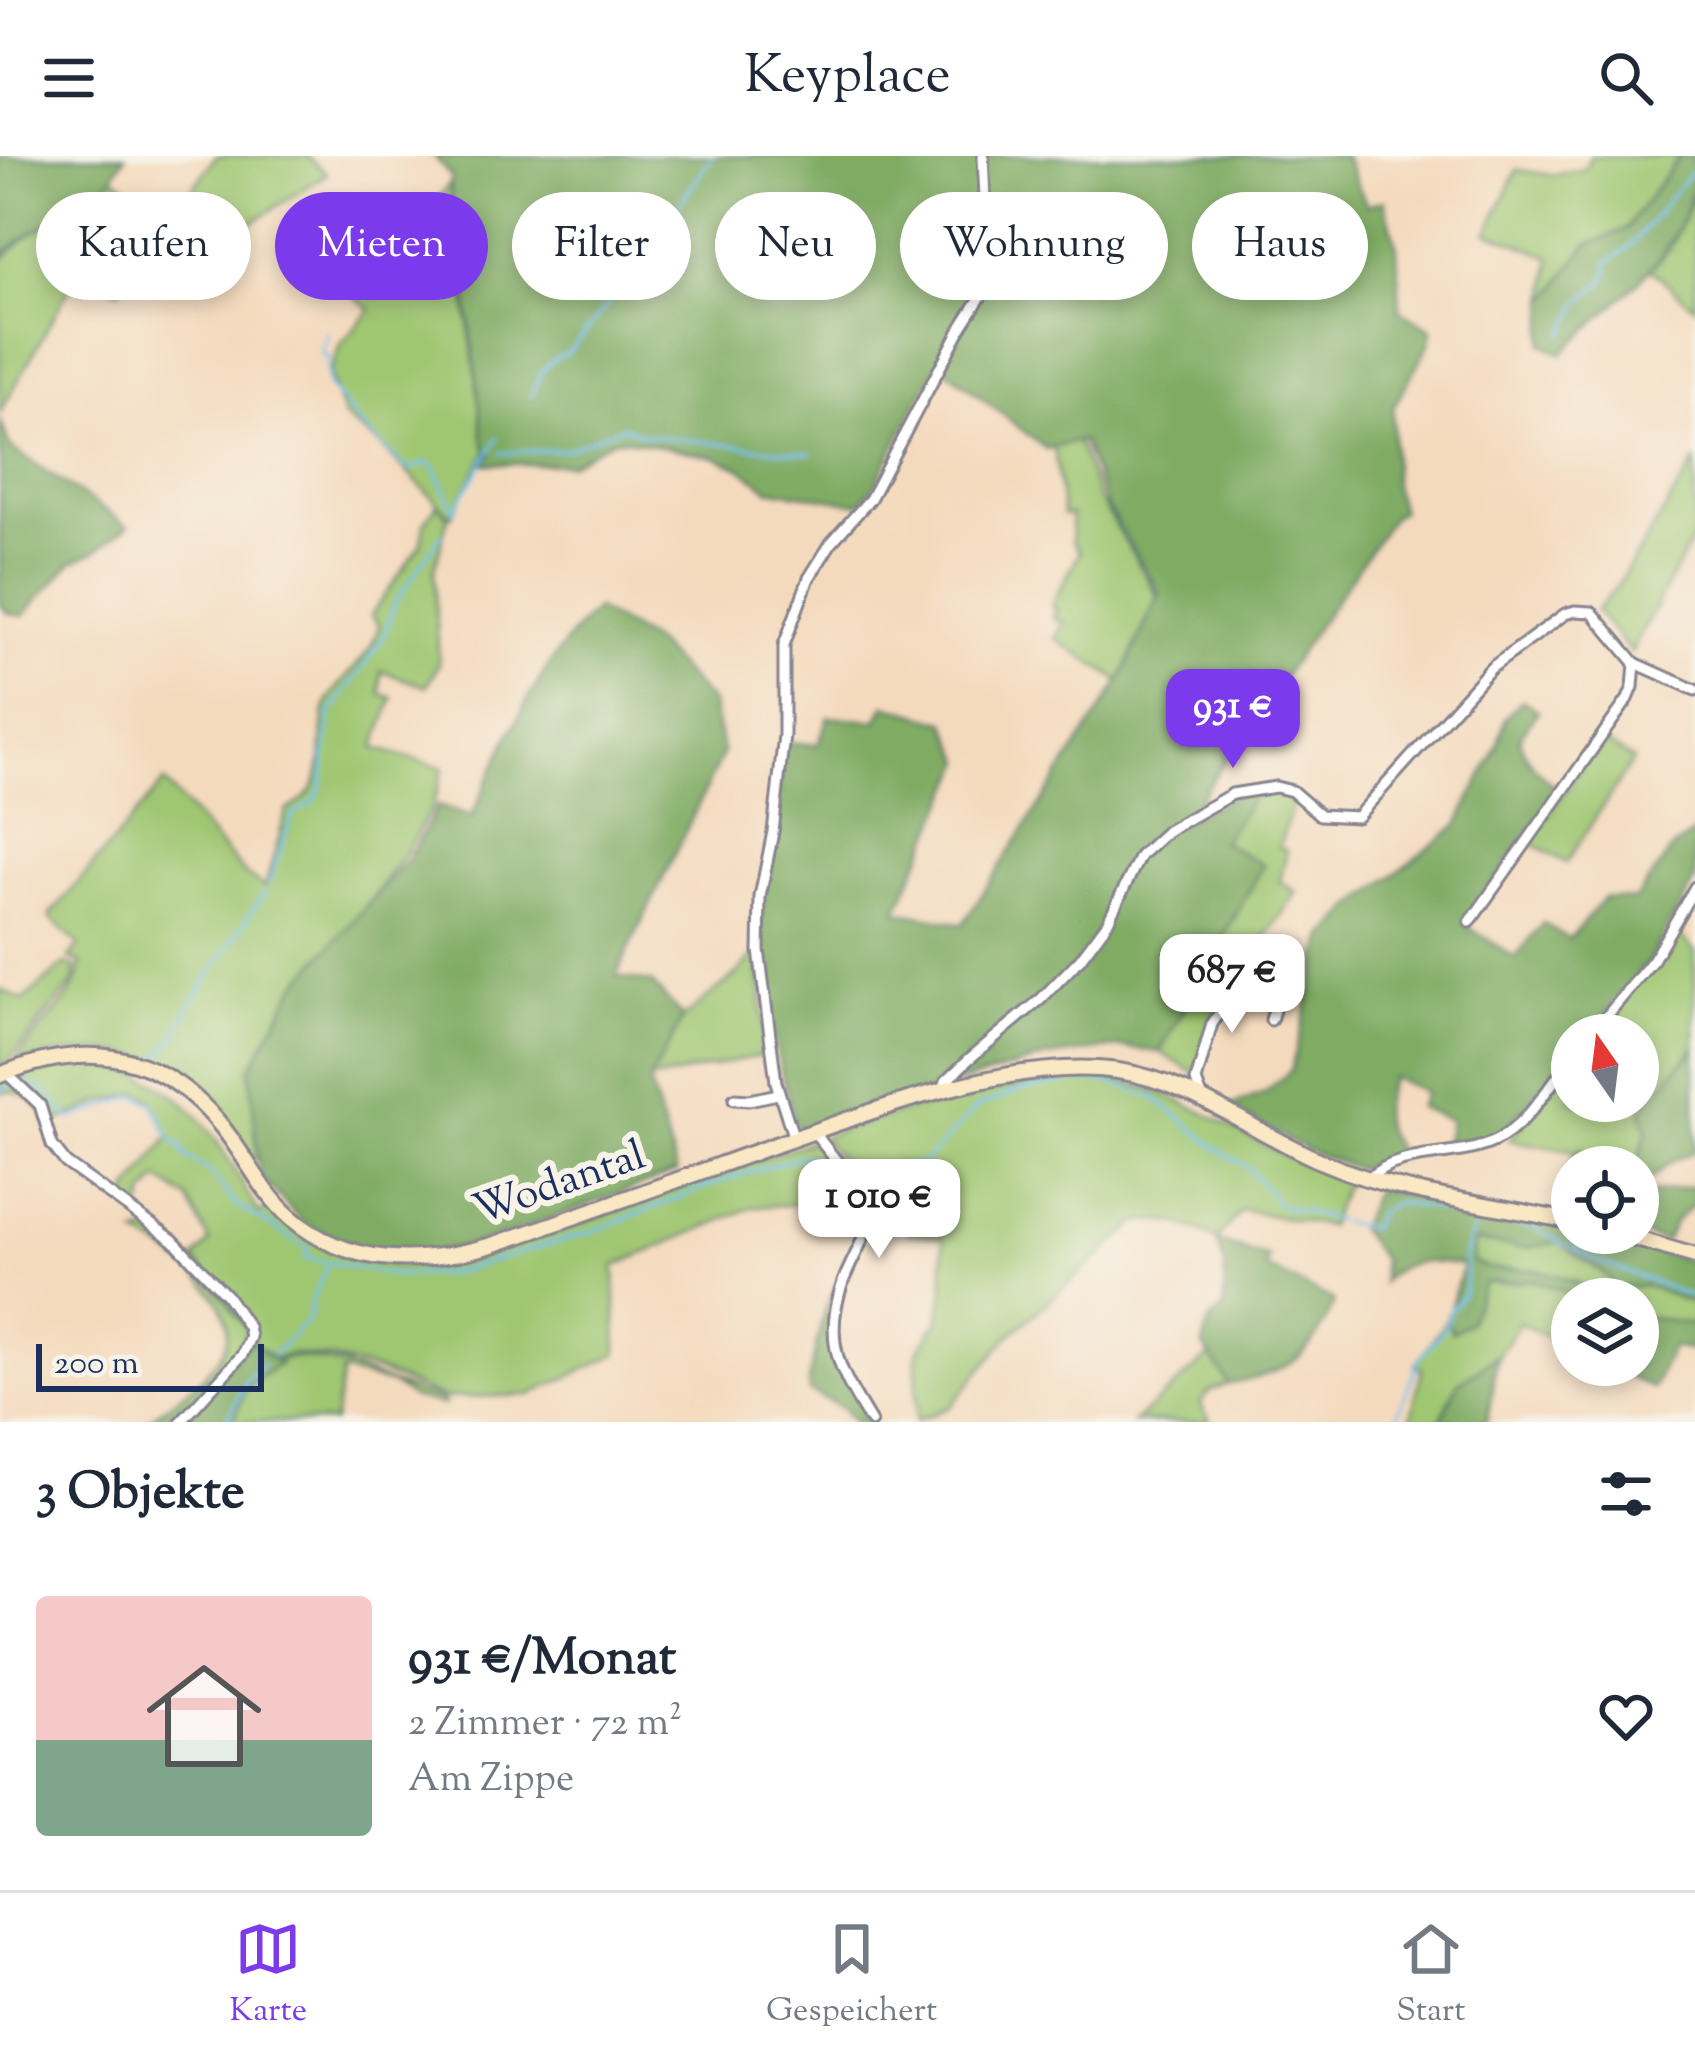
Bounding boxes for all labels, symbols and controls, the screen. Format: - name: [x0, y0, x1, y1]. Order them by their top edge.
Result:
- text: Keyplace: [744, 39, 951, 117]
- icon: menu: [36, 45, 102, 111]
- icon: search: [1593, 45, 1659, 111]
- chip: Kaufen: [36, 192, 251, 300]
- chip: Mieten: [275, 192, 488, 300]
- chip: Filter: [512, 192, 691, 300]
- chip: Neu: [715, 192, 876, 300]
- chip: Wohnung: [900, 192, 1168, 300]
- chip: Haus: [1192, 192, 1368, 300]
- pin: 931 €: [1149, 669, 1317, 771]
- text: 931 €: [1193, 680, 1273, 736]
- pin: 687 €: [1148, 934, 1316, 1036]
- text: 687 €: [1187, 945, 1277, 1001]
- north arrow: [1551, 1014, 1659, 1122]
- map controls: [1551, 1014, 1659, 1386]
- street label: Wodantal: [466, 1128, 654, 1242]
- button: locate: [1551, 1146, 1659, 1254]
- pin: 1 010 €: [768, 1159, 990, 1261]
- text: 1 010 €: [825, 1170, 933, 1226]
- button: layers: [1551, 1278, 1659, 1386]
- scale bar: [36, 1338, 264, 1391]
- text: 200 m: [54, 1341, 139, 1389]
- text: 3 Objekte: [36, 1458, 245, 1531]
- icon: filters: [1593, 1461, 1659, 1527]
- text: 931 €/Monat: [408, 1624, 676, 1697]
- icon: home: [132, 1644, 276, 1788]
- icon: heart: [1593, 1683, 1659, 1749]
- text: 2 Zimmer · 72 m²: [408, 1697, 682, 1753]
- text: Am Zippe: [408, 1753, 574, 1809]
- tab: Karte: [229, 1916, 307, 2036]
- tab: Gespeichert: [766, 1916, 937, 2036]
- tab: Start: [1396, 1916, 1466, 2036]

